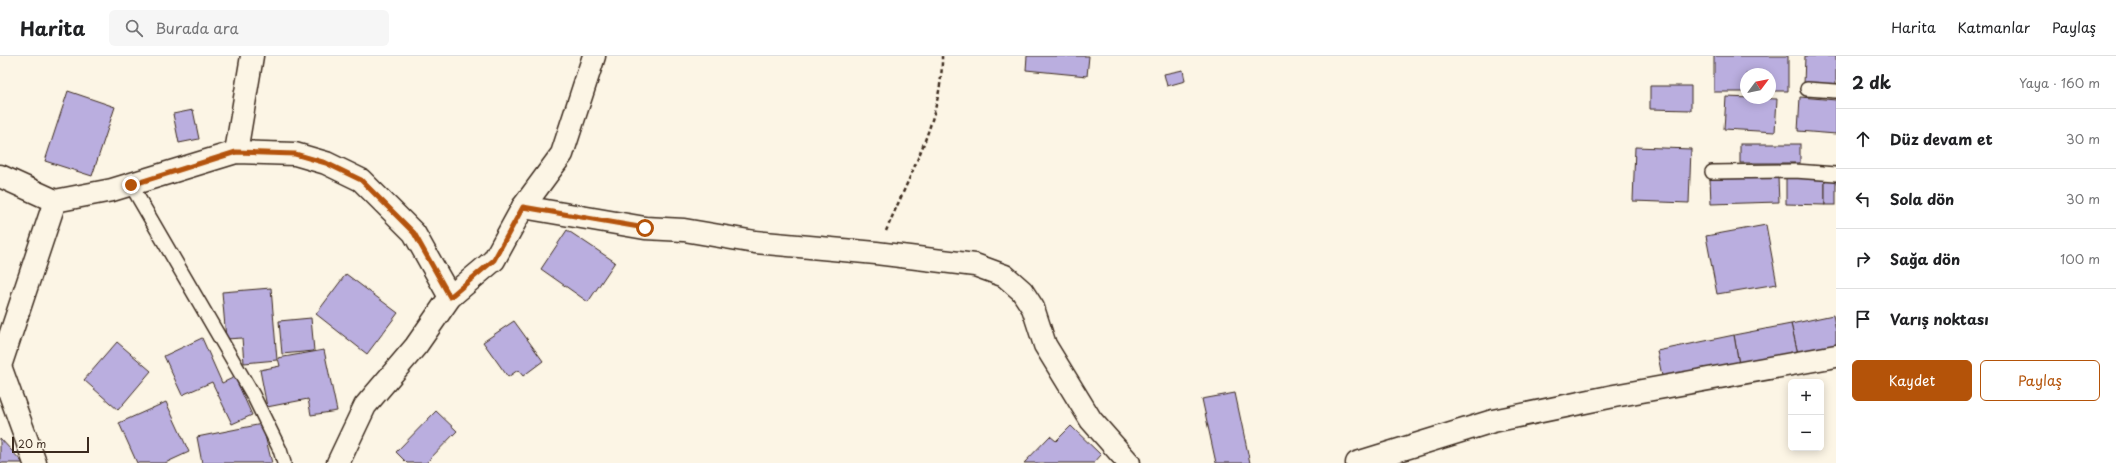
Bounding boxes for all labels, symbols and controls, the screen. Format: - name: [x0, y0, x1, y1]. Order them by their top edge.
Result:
- search box: [109, 10, 389, 46]
- text: Harita: [20, 14, 85, 42]
- text: Burada ara: [155, 16, 239, 39]
- icon: search: [123, 17, 145, 39]
- text: Harita: [1891, 17, 1936, 38]
- text: Katmanlar: [1958, 17, 2030, 38]
- text: Paylaş: [2052, 17, 2096, 38]
- north arrow: [1740, 68, 1776, 104]
- text: 2 dk: [1852, 69, 1891, 95]
- text: Yaya · 160 m: [2019, 73, 2100, 92]
- text: Düz devam et: [1890, 127, 1993, 150]
- icon: ahead: [1852, 128, 1874, 150]
- text: 30 m: [2066, 129, 2100, 148]
- route end: [122, 176, 140, 194]
- text: Sola dön: [1890, 187, 1954, 210]
- icon: left: [1852, 188, 1874, 210]
- text: 30 m: [2066, 189, 2100, 208]
- route start: [636, 219, 654, 237]
- text: Sağa dön: [1890, 247, 1960, 270]
- icon: right: [1852, 248, 1874, 270]
- text: 100 m: [2060, 249, 2100, 268]
- text: Varış noktası: [1890, 307, 1989, 330]
- icon: arrive: [1852, 308, 1874, 330]
- button: Kaydet: [1852, 360, 1972, 401]
- button: Paylaş: [1980, 360, 2100, 401]
- map controls: [1788, 379, 1824, 451]
- button: +: [1788, 379, 1824, 415]
- button: −: [1788, 415, 1824, 451]
- scale bar: [12, 435, 89, 454]
- text: 20 m: [18, 435, 46, 452]

